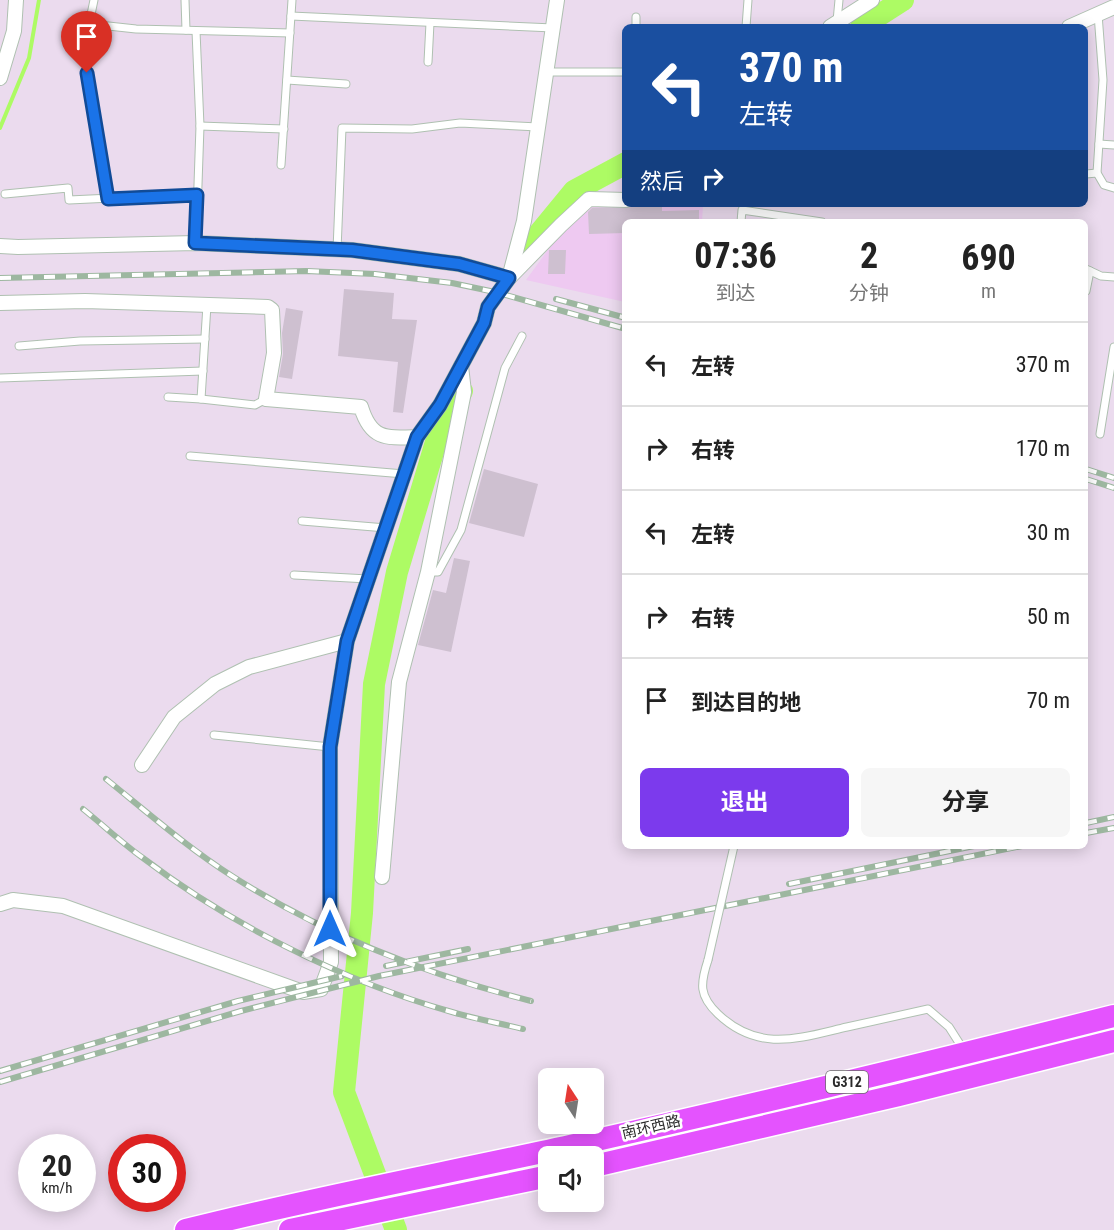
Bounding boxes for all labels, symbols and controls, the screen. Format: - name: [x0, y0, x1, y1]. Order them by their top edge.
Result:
- pin: [61, 11, 112, 73]
- icon: arrive: [70, 20, 103, 53]
- text: 370 m: [739, 43, 844, 92]
- icon: left: [640, 48, 718, 126]
- text: 左转: [739, 99, 793, 131]
- icon: right: [696, 162, 729, 195]
- text: 然后: [640, 169, 684, 194]
- text: 07:36: [694, 235, 777, 277]
- text: 2: [860, 235, 878, 277]
- text: 690: [961, 237, 1016, 279]
- text: m: [981, 279, 996, 303]
- text: 到达: [716, 281, 756, 305]
- text: 分钟: [849, 281, 889, 305]
- icon: left: [640, 348, 673, 381]
- text: 370 m: [1016, 352, 1070, 377]
- text: 左转: [691, 354, 735, 379]
- icon: right: [640, 432, 673, 465]
- text: 170 m: [1016, 436, 1070, 461]
- text: 右转: [691, 438, 735, 463]
- icon: left: [640, 516, 673, 549]
- text: 30 m: [1027, 520, 1070, 545]
- text: 左转: [691, 522, 735, 547]
- icon: right: [640, 600, 673, 633]
- text: 50 m: [1027, 604, 1070, 629]
- text: 右转: [691, 606, 735, 631]
- icon: arrive: [640, 684, 673, 717]
- text: 70 m: [1027, 688, 1070, 713]
- text: 到达目的地: [691, 690, 801, 715]
- button: 退出: [640, 768, 849, 837]
- button: 分享: [861, 768, 1070, 837]
- position arrow: [298, 897, 362, 961]
- north arrow: [538, 1068, 604, 1134]
- map controls: [538, 1068, 604, 1212]
- road number: G312: [826, 1071, 868, 1093]
- street label: 南环西路: [620, 1111, 682, 1143]
- speed limit sign: 30: [108, 1134, 186, 1212]
- button: sound: [538, 1146, 604, 1212]
- text: 20: [42, 1148, 72, 1183]
- text: km/h: [42, 1179, 72, 1197]

